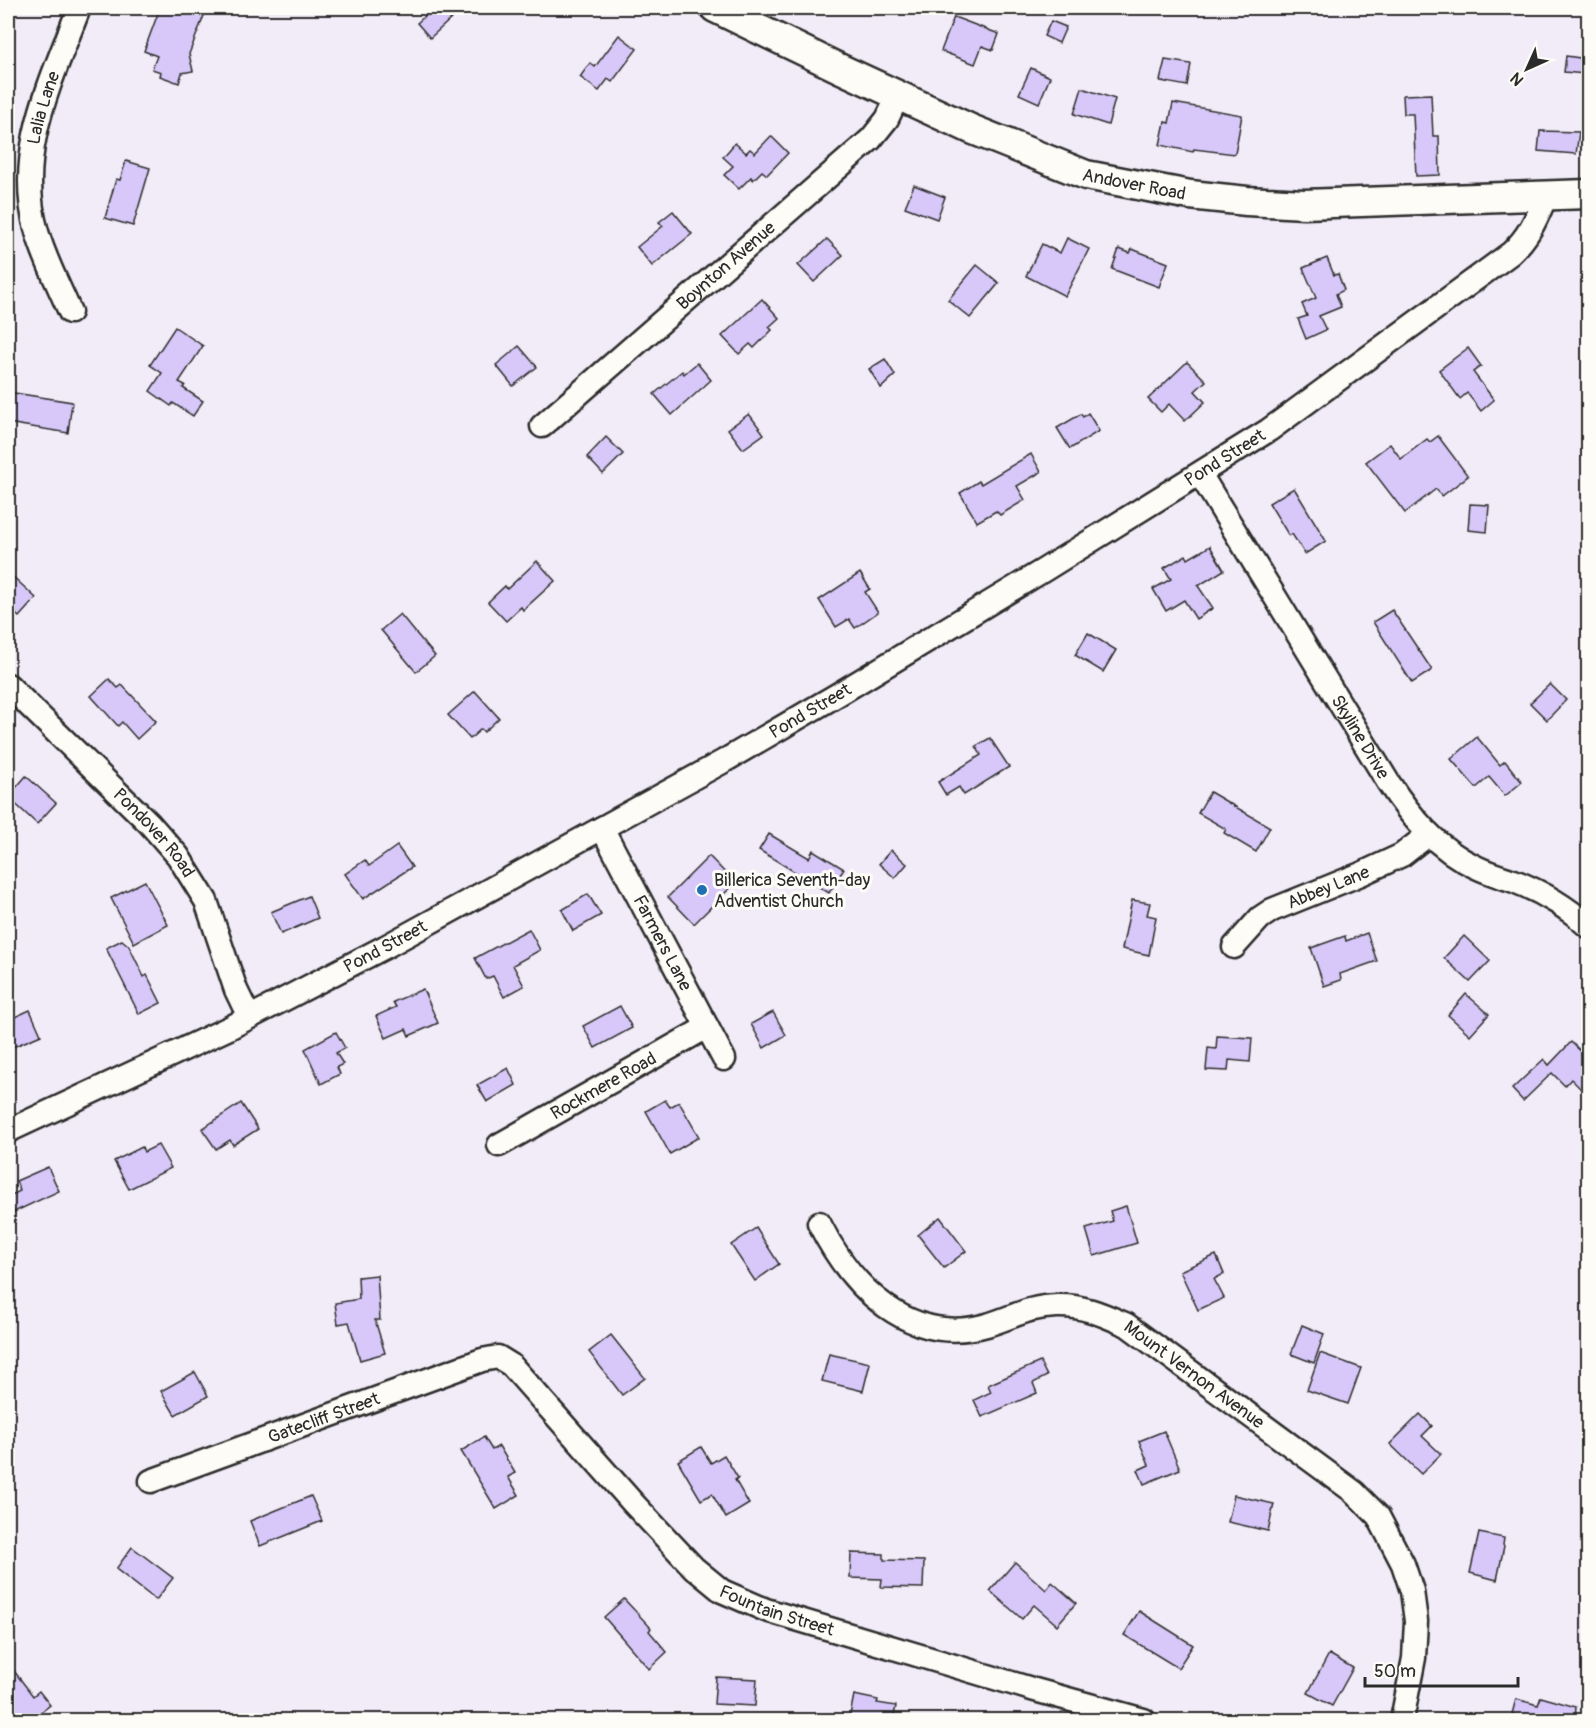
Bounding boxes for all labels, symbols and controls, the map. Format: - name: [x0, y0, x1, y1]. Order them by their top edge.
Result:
- north arrow: [1497, 39, 1557, 99]
- street label: Lalia Lane: [22, 68, 65, 146]
- text: N: [1506, 68, 1528, 90]
- street label: Andover Road: [1080, 164, 1188, 206]
- street label: Boynton Avenue: [672, 217, 781, 315]
- street label: Pond Street: [1180, 424, 1271, 492]
- street label: Pond Street: [765, 678, 856, 744]
- street label: Skyline Drive: [1326, 691, 1395, 784]
- street label: Pondover Road: [108, 783, 199, 882]
- street label: Abbey Lane: [1284, 861, 1373, 915]
- place label: Billerica Seventh-day Adventist Church: [714, 869, 870, 913]
- marker: Billerica Seventh-day Adventist Church: [695, 883, 709, 897]
- street label: Farmers Lane: [628, 891, 697, 995]
- street label: Pond Street: [340, 915, 432, 978]
- street label: Rockmere Road: [547, 1047, 661, 1125]
- street label: Mount Vernon Avenue: [1119, 1316, 1269, 1434]
- street label: Gatecliff Street: [265, 1387, 384, 1449]
- street label: Fountain Street: [716, 1580, 838, 1642]
- scale bar: [1365, 1650, 1518, 1688]
- text: 50 m: [1374, 1660, 1416, 1683]

